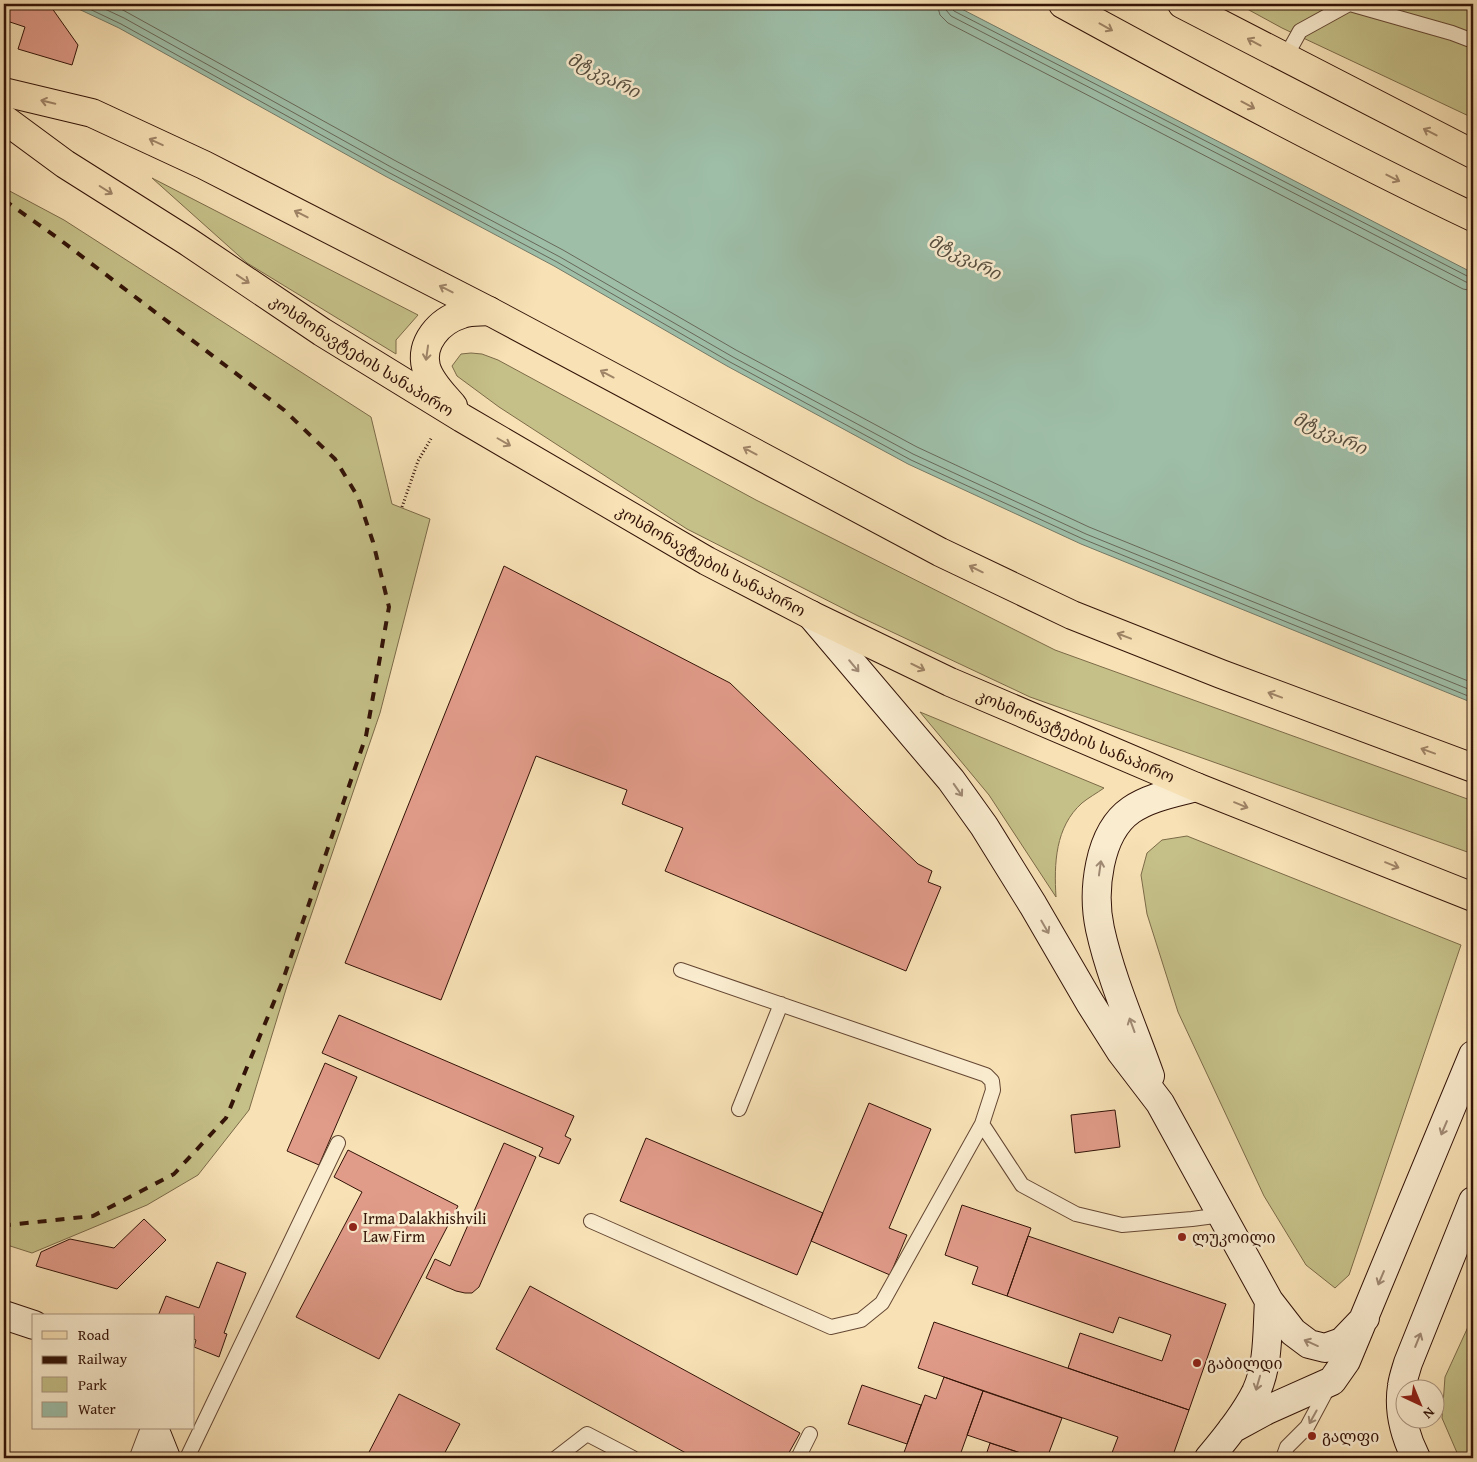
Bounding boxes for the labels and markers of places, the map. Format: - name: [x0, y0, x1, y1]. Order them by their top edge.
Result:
- place label: Irma Dalakhishvili Law Firm: [363, 1206, 487, 1248]
- marker: Irma Dalakhishvili Law Firm: [347, 1221, 359, 1233]
- place label: ლუკოილი: [1192, 1225, 1276, 1249]
- marker: ლუკოილი: [1176, 1231, 1188, 1243]
- place label: გაბილდი: [1207, 1351, 1283, 1375]
- marker: გაბილდი: [1191, 1357, 1203, 1369]
- place label: გალფი: [1322, 1424, 1379, 1448]
- marker: გალფი: [1306, 1430, 1318, 1442]

